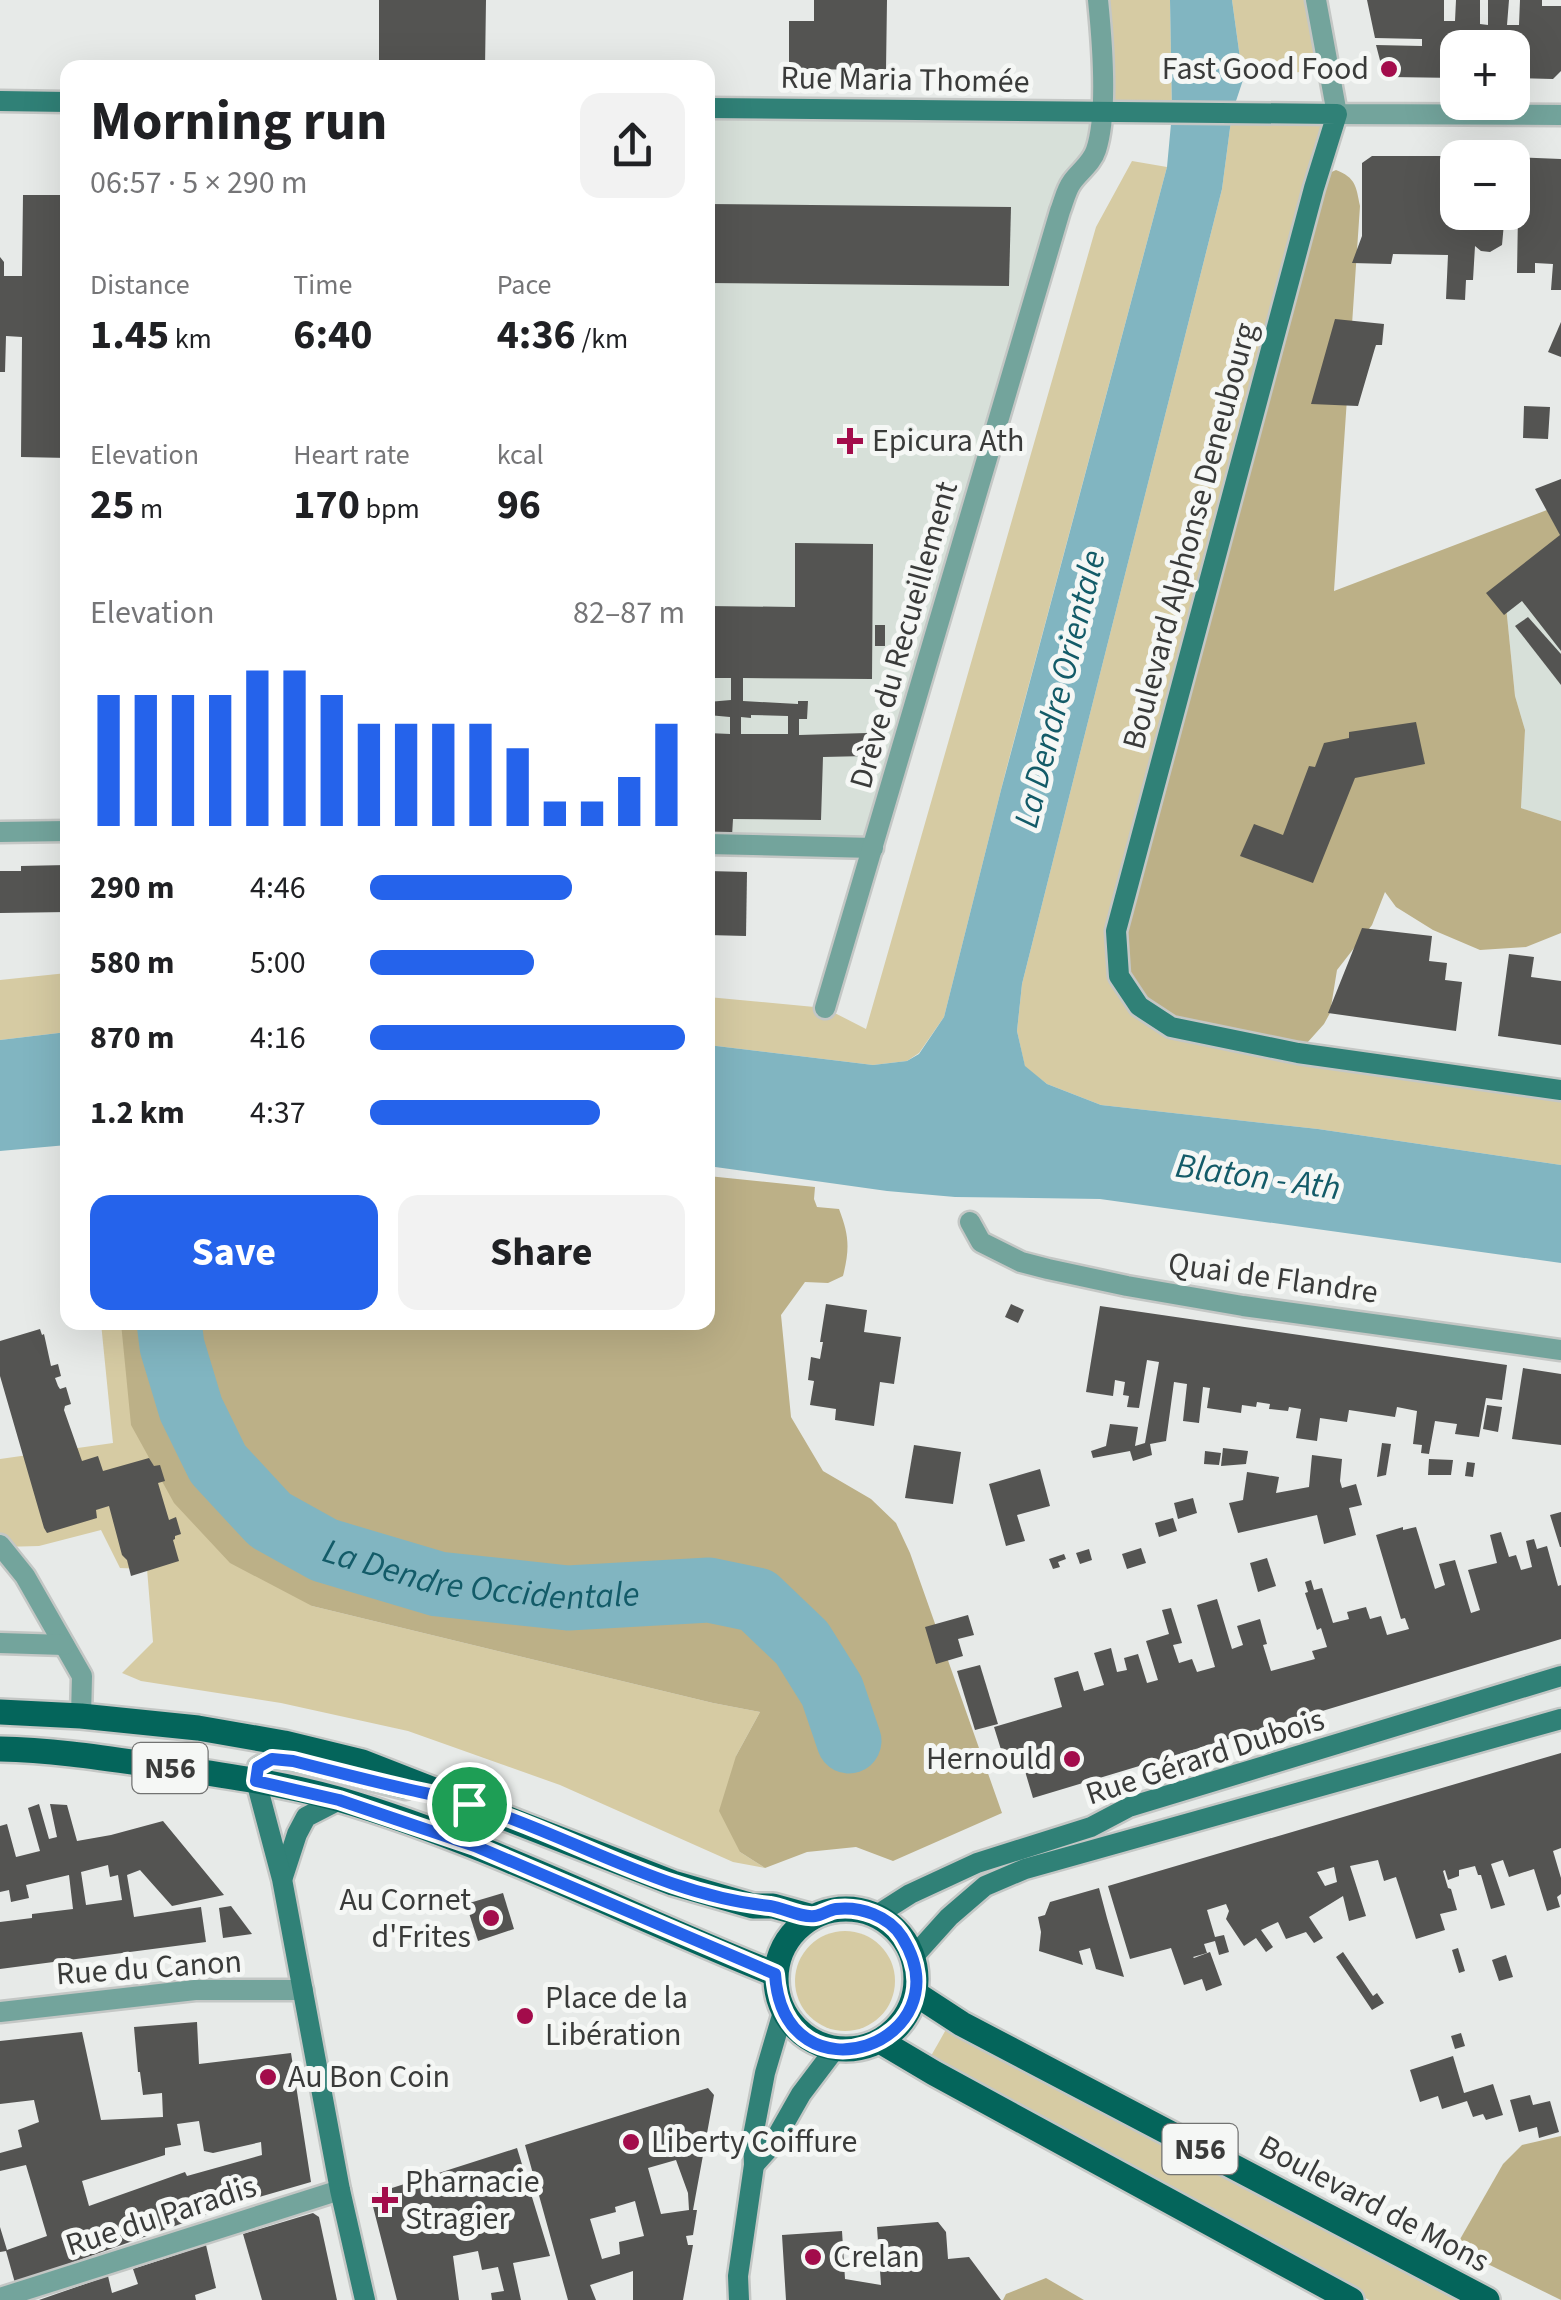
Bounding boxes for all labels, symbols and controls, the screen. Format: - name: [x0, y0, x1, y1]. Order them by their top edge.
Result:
- map controls: [1440, 30, 1530, 230]
- button: +: [1440, 30, 1530, 120]
- place label: Fast Good Food: [1162, 46, 1369, 92]
- street label: Rue Maria Thomée: [780, 55, 1030, 105]
- marker: Fast Good Food: [1378, 58, 1400, 80]
- text: Morning run: [90, 83, 387, 161]
- button: share: [580, 93, 685, 198]
- button: −: [1440, 140, 1530, 230]
- text: 06:57 · 5 × 290 m: [90, 160, 308, 206]
- text: Distance: [90, 265, 190, 305]
- text: Time: [293, 265, 352, 305]
- text: Pace: [497, 265, 552, 305]
- text: 1.45: [90, 305, 169, 365]
- text: 6:40: [293, 305, 372, 365]
- text: 4:36: [497, 305, 576, 365]
- street label: Boulevard Alphonse Deneubourg: [1111, 318, 1269, 754]
- text: km: [169, 319, 212, 359]
- text: /km: [576, 319, 628, 359]
- place label: Epicura Ath: [872, 418, 1025, 464]
- marker: Epicura Ath: [837, 428, 863, 454]
- text: Elevation: [90, 435, 199, 475]
- text: Heart rate: [293, 435, 410, 475]
- text: kcal: [497, 435, 544, 475]
- text: 25: [90, 475, 134, 535]
- text: 170: [293, 475, 360, 535]
- text: 96: [497, 475, 541, 535]
- street label: Drève du Recueillement: [838, 476, 970, 794]
- text: m: [134, 489, 163, 529]
- text: bpm: [360, 489, 420, 529]
- water label: La Dendre Orientale: [1001, 545, 1119, 833]
- text: Elevation: [90, 590, 215, 636]
- text: 82–87 m: [573, 590, 685, 636]
- text: 290 m: [90, 865, 175, 911]
- text: 4:46: [250, 865, 306, 911]
- text: 580 m: [90, 940, 175, 986]
- text: 5:00: [250, 940, 306, 986]
- text: 870 m: [90, 1015, 175, 1061]
- text: 4:16: [250, 1015, 306, 1061]
- text: 1.2 km: [90, 1090, 185, 1136]
- text: 4:37: [250, 1090, 306, 1136]
- water label: Blaton - Ath: [1172, 1141, 1344, 1213]
- button: Save: [90, 1195, 378, 1310]
- button: Share: [398, 1195, 685, 1310]
- street label: Quai de Flandre: [1165, 1241, 1381, 1315]
- water label: La Dendre Occidentale: [317, 1526, 641, 1623]
- street label: Rue Gérard Dubois: [1080, 1697, 1330, 1817]
- place label: Hernould: [926, 1736, 1052, 1782]
- road number: N56: [132, 1743, 208, 1793]
- marker: Hernould: [1061, 1748, 1083, 1770]
- pin: [427, 1762, 512, 1847]
- icon: arrive: [442, 1777, 497, 1832]
- place label: Au Cornet d'Frites: [339, 1877, 471, 1960]
- marker: Au Cornet d'Frites: [480, 1907, 502, 1929]
- street label: Rue du Canon: [55, 1939, 243, 1997]
- place label: Place de la Libération: [545, 1975, 688, 2058]
- marker: Place de la Libération: [514, 2005, 536, 2027]
- place label: Au Bon Coin: [288, 2054, 450, 2100]
- marker: Au Bon Coin: [257, 2066, 279, 2088]
- place label: Liberty Coiffure: [651, 2119, 857, 2165]
- road number: N56: [1162, 2124, 1238, 2174]
- street label: Boulevard de Mons: [1251, 2124, 1497, 2284]
- marker: Liberty Coiffure: [620, 2131, 642, 2153]
- place label: Pharnacie Stragier: [405, 2159, 540, 2242]
- street label: Rue du Paradis: [60, 2164, 262, 2268]
- marker: Pharnacie Stragier: [374, 2189, 396, 2211]
- place label: Crelan: [833, 2234, 920, 2280]
- marker: Crelan: [802, 2246, 824, 2268]

